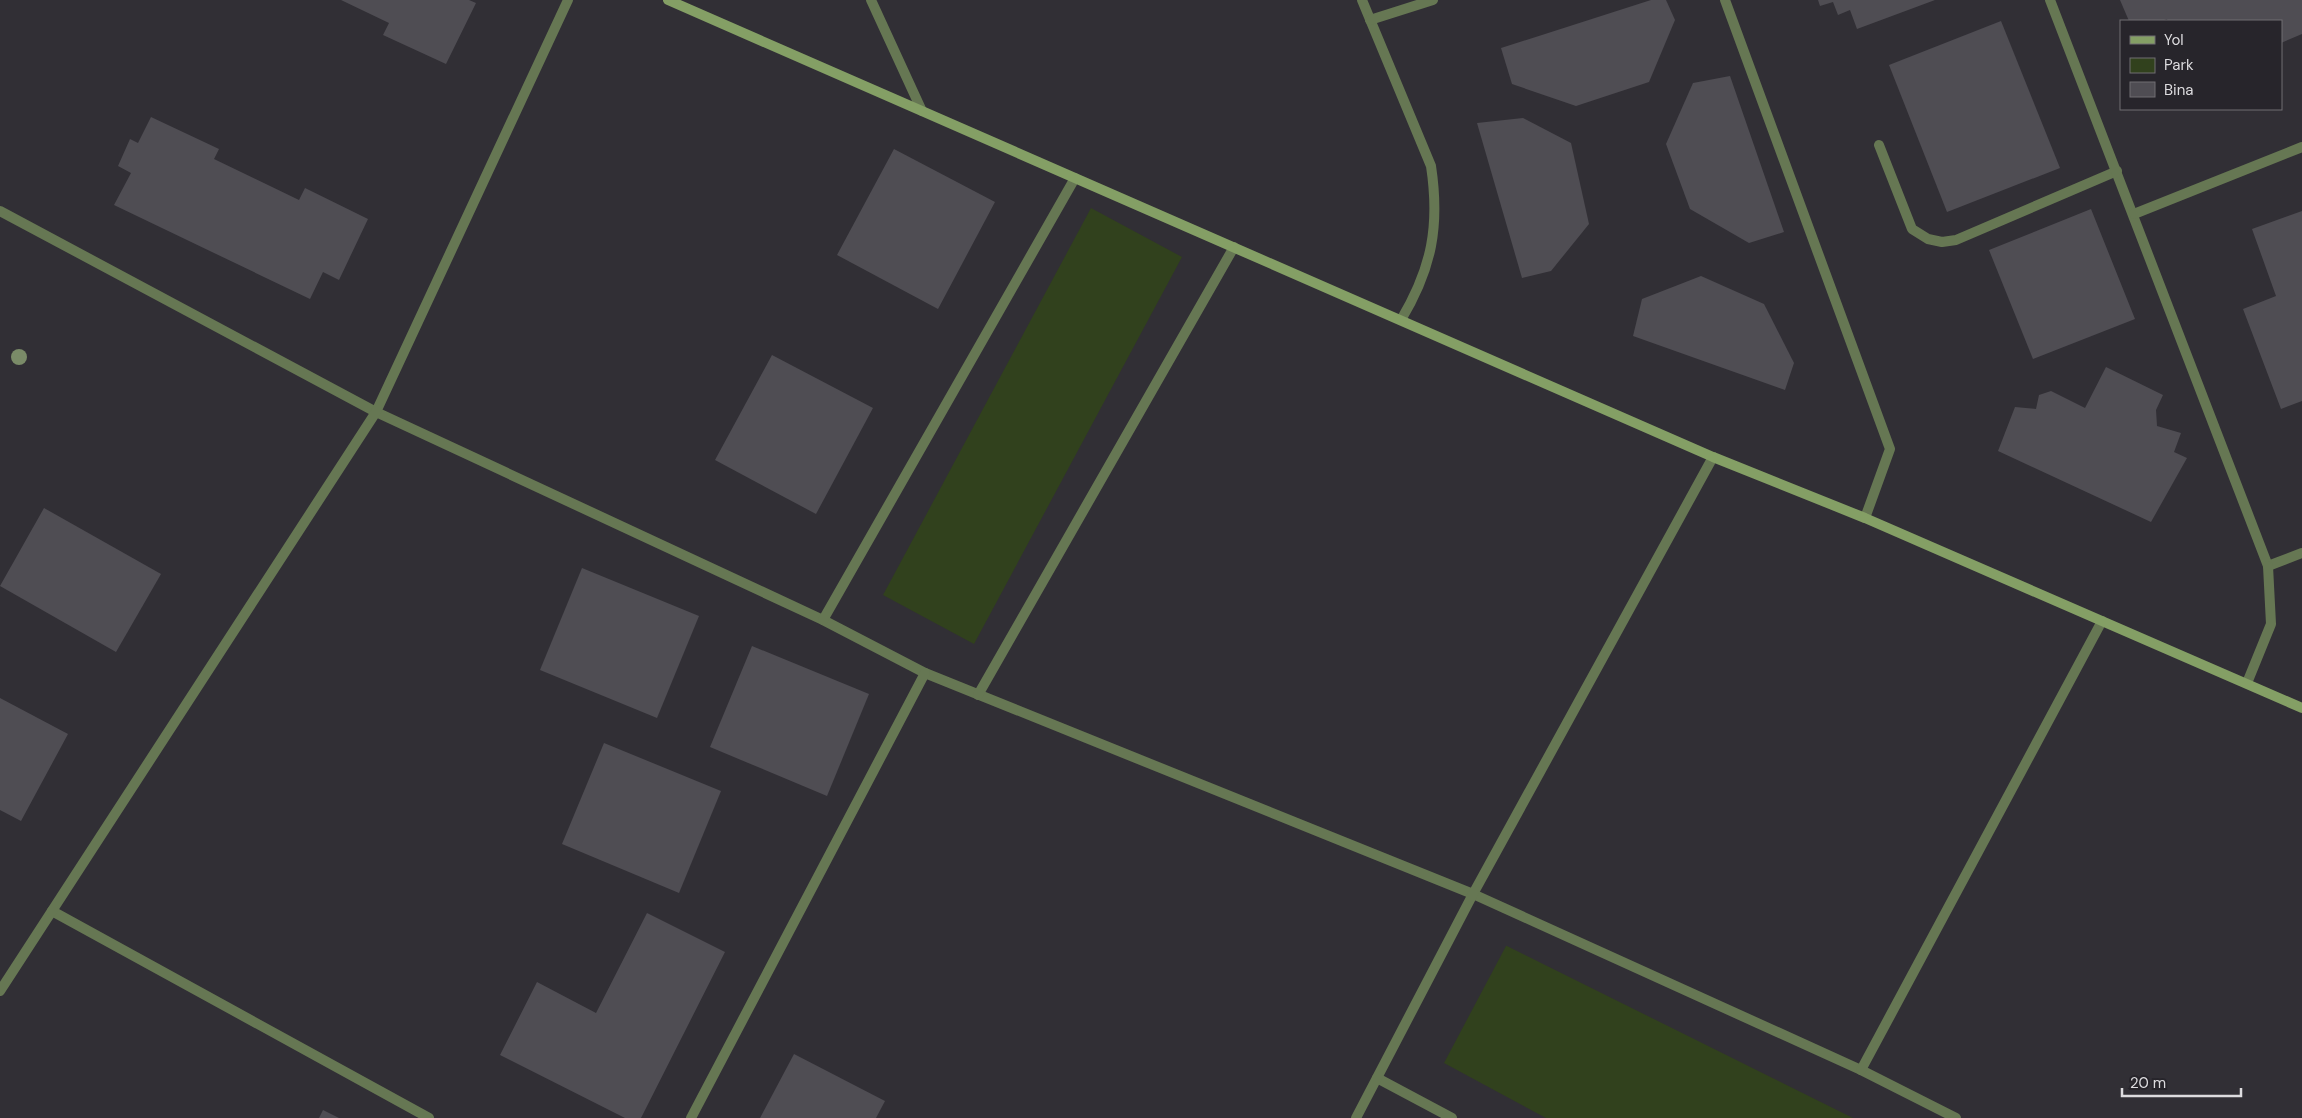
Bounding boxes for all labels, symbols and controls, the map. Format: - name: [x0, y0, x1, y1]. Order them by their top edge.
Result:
- legend: [2120, 20, 2282, 110]
- text: Yol: [2164, 30, 2184, 50]
- text: Park: [2164, 55, 2194, 75]
- text: Bina: [2164, 80, 2193, 100]
- scale bar: [2122, 1066, 2241, 1098]
- text: 20 m: [2130, 1073, 2166, 1093]

